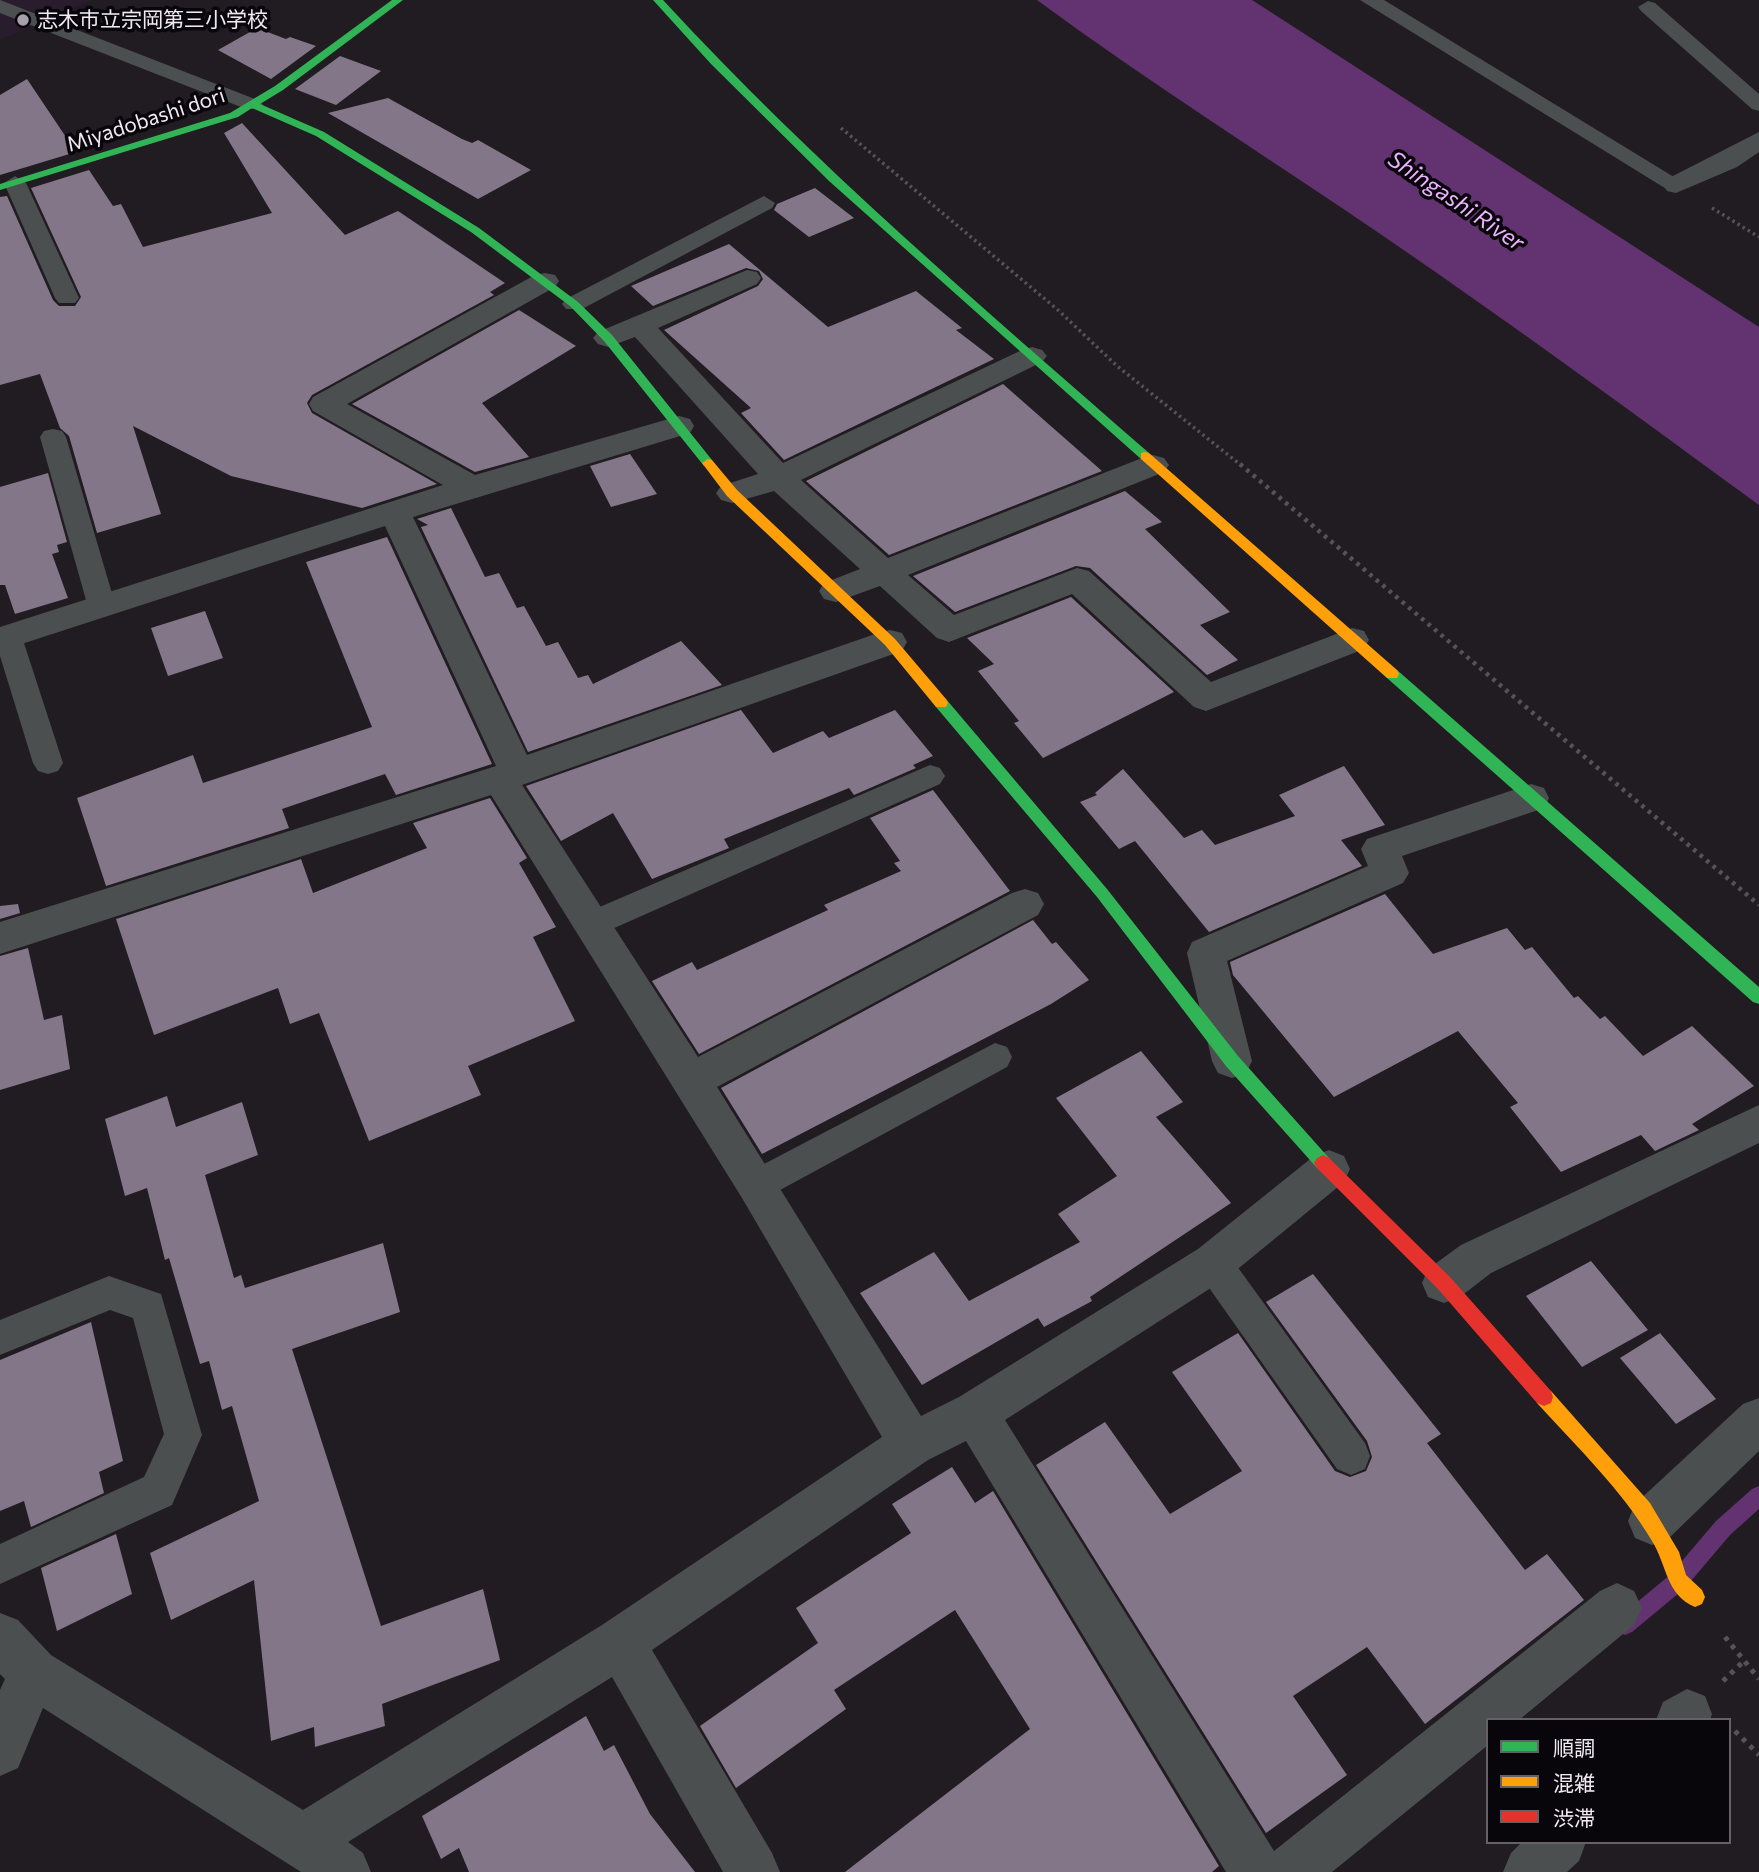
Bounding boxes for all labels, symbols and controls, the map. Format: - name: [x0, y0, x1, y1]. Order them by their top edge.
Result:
- place label: 志木市立宗岡第三小学校: [37, 7, 268, 33]
- marker: 志木市立宗岡第三小学校: [15, 12, 31, 28]
- street label: Miyadobashi dori: [64, 83, 228, 157]
- water label: Shingashi River: [1383, 145, 1529, 257]
- legend: [1486, 1718, 1731, 1844]
- text: 順調: [1553, 1735, 1595, 1760]
- text: 混雑: [1553, 1770, 1595, 1795]
- text: 渋滞: [1553, 1805, 1595, 1830]

